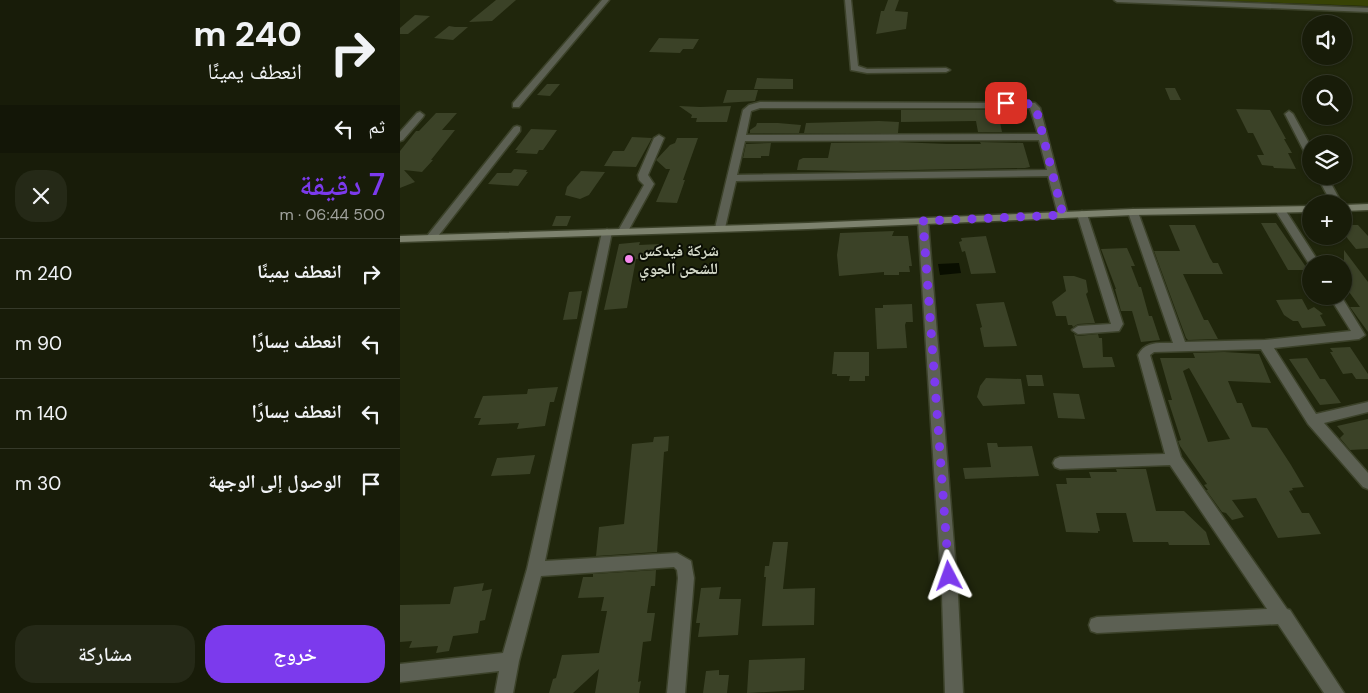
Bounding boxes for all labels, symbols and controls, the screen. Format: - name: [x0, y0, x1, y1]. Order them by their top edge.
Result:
- text: 240 m: [193, 11, 302, 57]
- map controls: [1302, 15, 1352, 305]
- button: sound: [1302, 15, 1352, 65]
- icon: right: [320, 20, 385, 85]
- text: انعطف يمينًا: [207, 57, 302, 86]
- button: search: [1302, 75, 1352, 125]
- pin: [985, 82, 1027, 124]
- icon: arrive: [992, 89, 1020, 117]
- text: ثم: [368, 114, 385, 139]
- icon: left: [330, 115, 358, 143]
- button: layers: [1302, 135, 1352, 185]
- text: 7 دقيقة: [299, 165, 385, 204]
- button: close: [15, 170, 67, 222]
- button: +: [1302, 195, 1352, 245]
- text: 500 m · 06:44: [279, 204, 385, 225]
- place label: شركة فيدكس للشحن الجوي: [639, 240, 719, 281]
- marker: شركة فيدكس للشحن الجوي: [623, 253, 635, 265]
- button: −: [1302, 255, 1352, 305]
- text: انعطف يمينًا: [257, 259, 342, 284]
- icon: right: [357, 260, 385, 288]
- text: 240 m: [15, 261, 72, 286]
- text: انعطف يسارًا: [251, 329, 342, 354]
- icon: left: [357, 330, 385, 358]
- text: 90 m: [15, 331, 62, 356]
- text: انعطف يسارًا: [251, 399, 342, 424]
- icon: left: [357, 400, 385, 428]
- text: 140 m: [15, 401, 67, 426]
- text: الوصول إلى الوجهة: [208, 469, 342, 494]
- icon: arrive: [357, 470, 385, 498]
- text: 30 m: [15, 471, 61, 496]
- position arrow: [922, 549, 974, 601]
- button: مشاركة: [15, 625, 195, 683]
- button: خروج: [205, 625, 385, 683]

